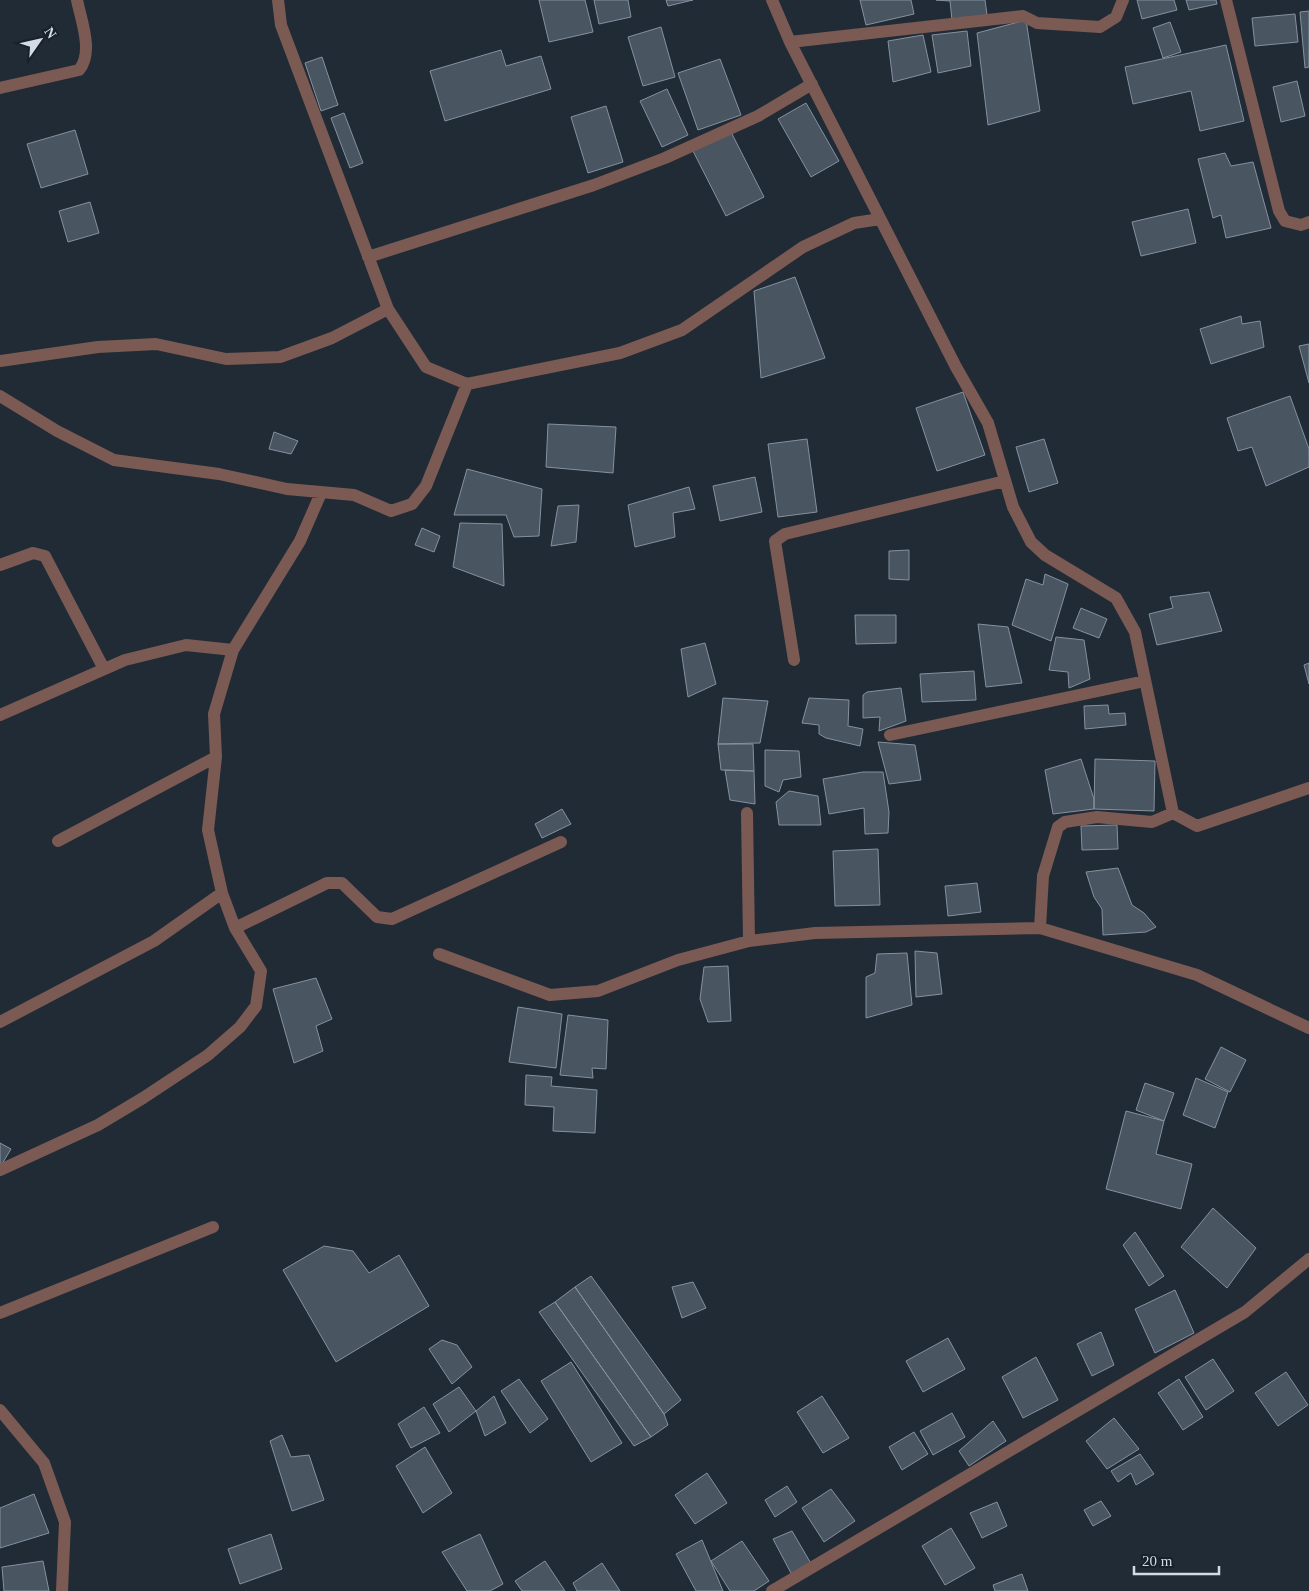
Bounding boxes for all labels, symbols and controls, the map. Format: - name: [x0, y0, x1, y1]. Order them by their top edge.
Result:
- north arrow: [15, 15, 65, 65]
- text: N: [41, 25, 59, 41]
- scale bar: [1134, 1544, 1219, 1576]
- text: 20 m: [1142, 1553, 1173, 1569]

